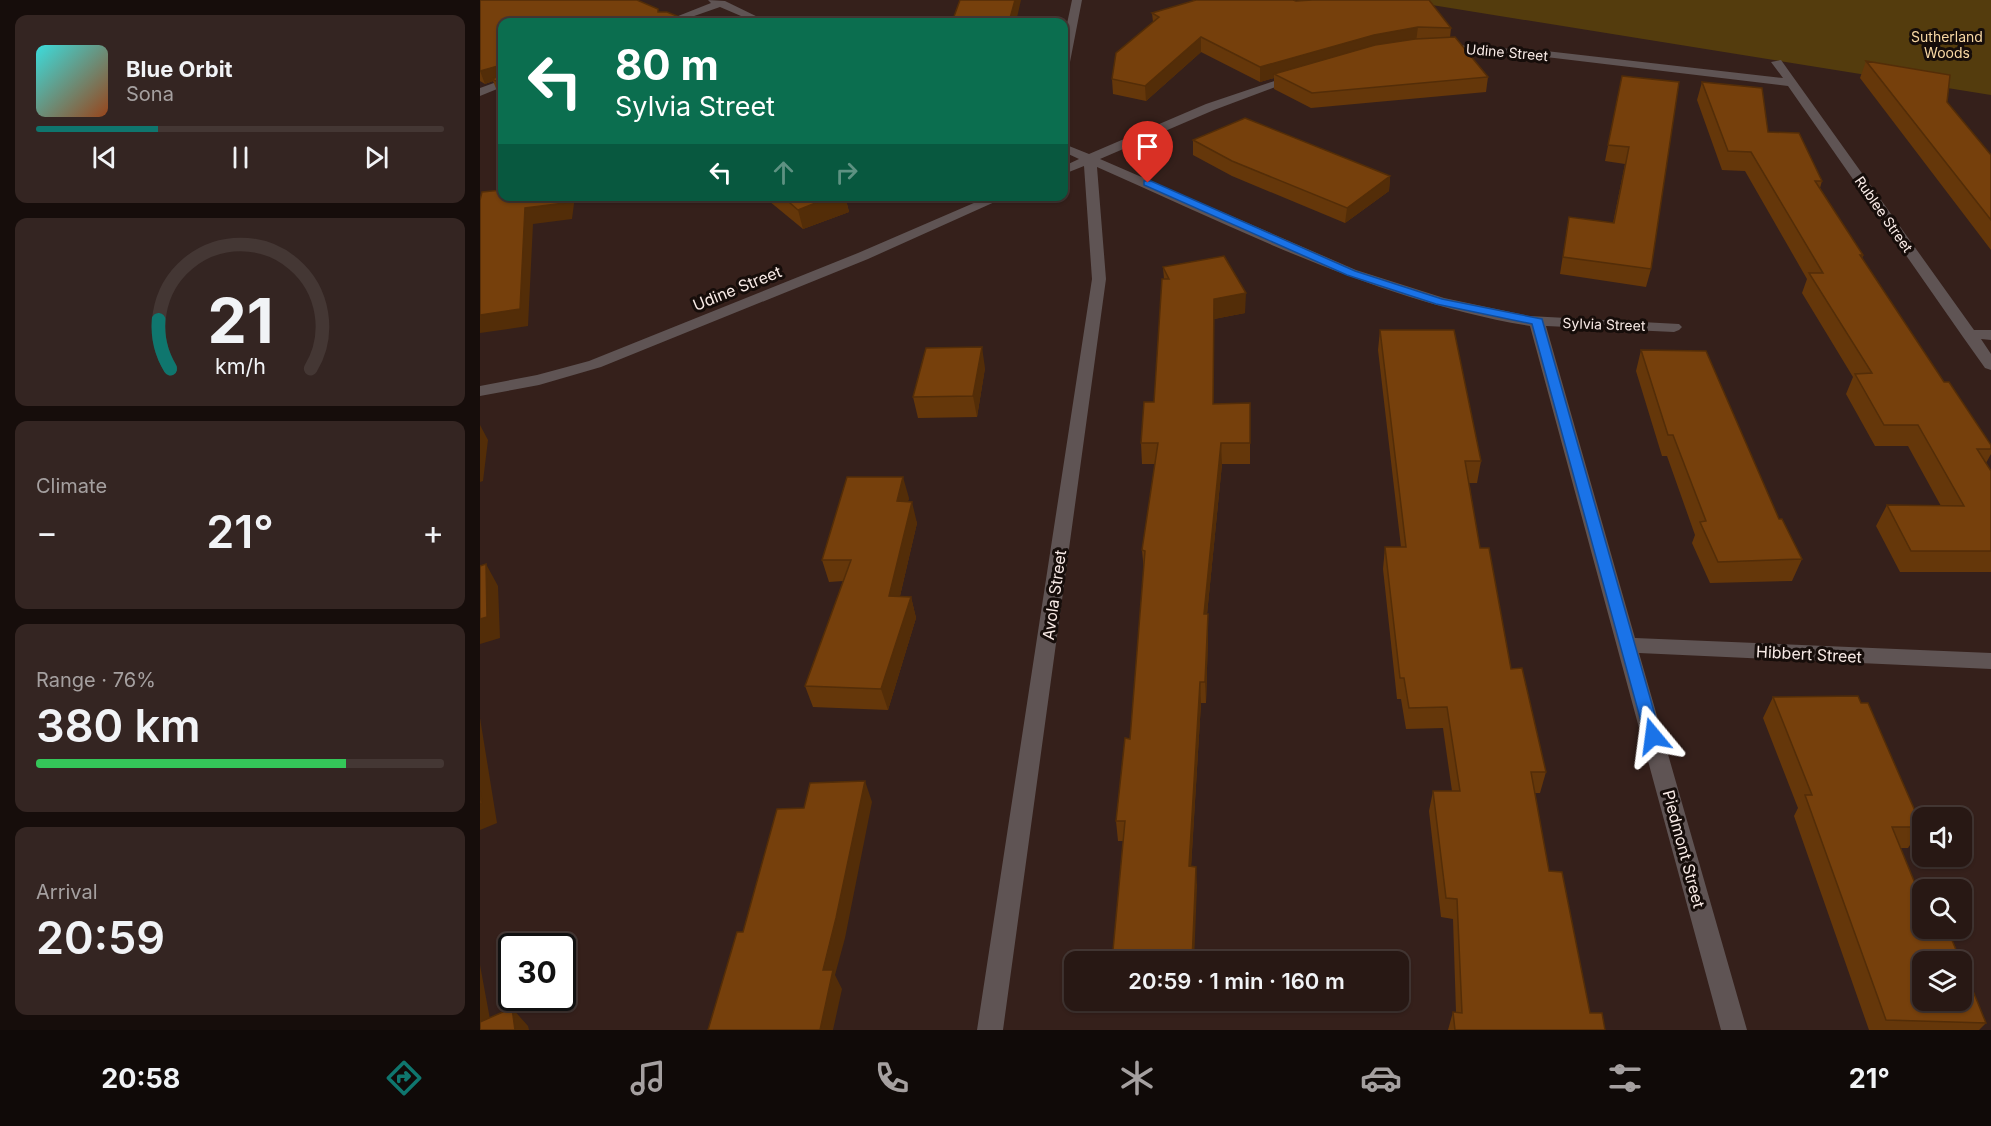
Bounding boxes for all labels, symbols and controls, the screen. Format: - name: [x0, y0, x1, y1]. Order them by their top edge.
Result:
- park label: Sutherland Woods: [1911, 28, 1983, 61]
- text: 80 m: [615, 39, 719, 90]
- street label: Udine Street: [1465, 40, 1549, 64]
- icon: left: [516, 42, 594, 120]
- text: Blue Orbit: [126, 56, 233, 82]
- text: Sona: [126, 82, 174, 106]
- text: Sylvia Street: [615, 90, 775, 123]
- pin: [1122, 121, 1173, 183]
- icon: arrive: [1131, 130, 1164, 163]
- icon: previous: [88, 141, 121, 174]
- icon: pause: [224, 141, 257, 174]
- icon: next: [360, 141, 393, 174]
- icon: left: [704, 156, 737, 189]
- icon: ahead: [767, 156, 800, 189]
- icon: right: [830, 156, 863, 189]
- street label: Rublee Street: [1852, 173, 1917, 256]
- street label: Udine Street: [690, 261, 784, 315]
- text: 21: [207, 283, 273, 358]
- street label: Sylvia Street: [1562, 314, 1646, 334]
- text: km/h: [215, 353, 265, 379]
- text: Climate: [36, 474, 107, 498]
- text: 21°: [206, 504, 274, 559]
- text: −: [36, 512, 58, 552]
- text: +: [422, 512, 444, 552]
- street label: Avola Street: [1038, 549, 1070, 641]
- street label: Hibbert Street: [1756, 641, 1862, 667]
- text: Range · 76%: [36, 668, 156, 692]
- text: 380 km: [36, 698, 201, 753]
- position arrow: [1621, 704, 1685, 768]
- street label: Piedmont Street: [1659, 788, 1709, 910]
- map controls: [1912, 807, 1972, 1011]
- button: sound: [1912, 807, 1972, 867]
- button: search: [1912, 879, 1972, 939]
- text: Arrival: [36, 880, 98, 904]
- text: 20:59: [36, 910, 165, 965]
- speed limit sign: 30: [498, 933, 576, 1011]
- button: layers: [1912, 951, 1972, 1011]
- text: 20:59 · 1 min · 160 m: [1128, 968, 1345, 994]
- icon: directions: [383, 1057, 425, 1099]
- icon: music: [627, 1057, 669, 1099]
- icon: phone: [871, 1057, 913, 1099]
- icon: climate: [1116, 1057, 1158, 1099]
- icon: car: [1360, 1057, 1402, 1099]
- icon: filters: [1604, 1057, 1646, 1099]
- text: 20:58: [101, 1062, 180, 1095]
- text: 21°: [1849, 1062, 1890, 1095]

